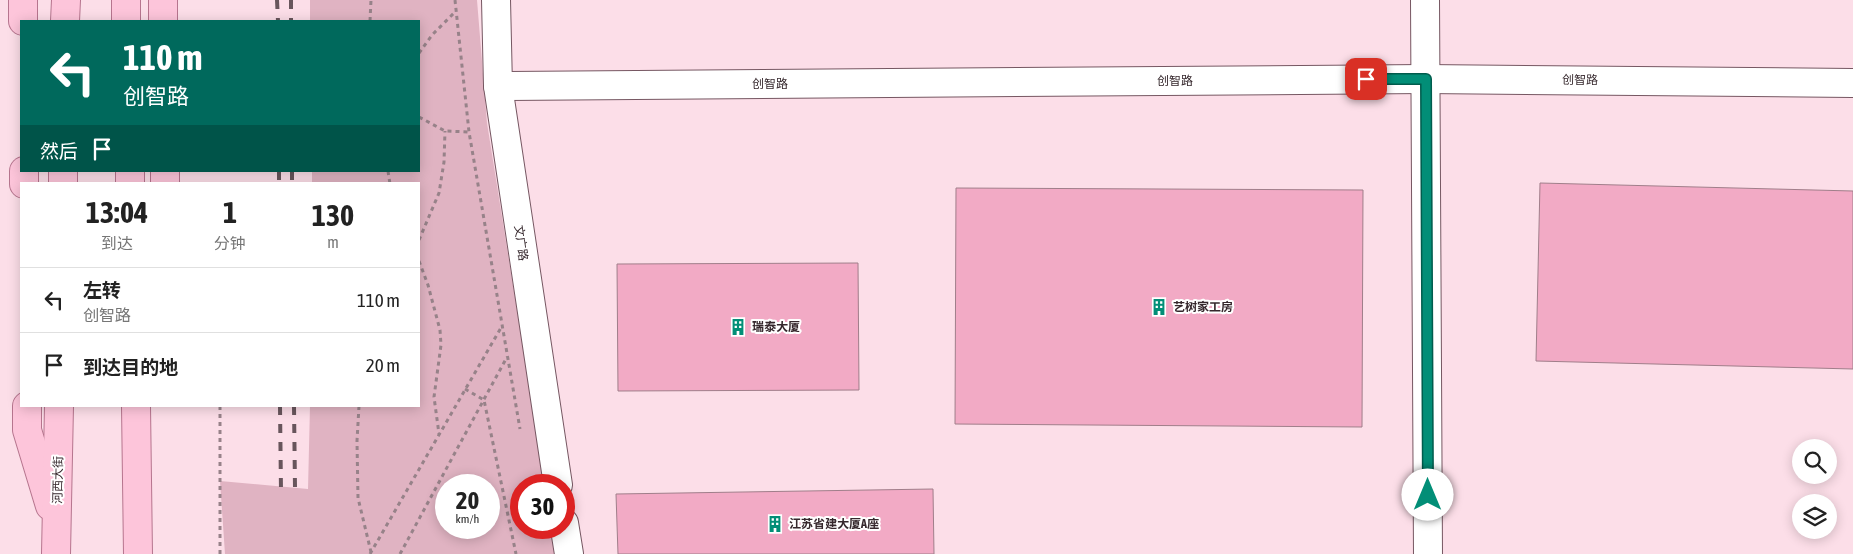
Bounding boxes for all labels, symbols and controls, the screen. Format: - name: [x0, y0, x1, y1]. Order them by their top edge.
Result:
- text: 110 m: [123, 37, 202, 77]
- icon: left: [40, 40, 105, 105]
- pin: [1345, 58, 1387, 100]
- icon: arrive: [1352, 65, 1380, 93]
- street label: 创智路: [1562, 73, 1598, 87]
- street label: 创智路: [1157, 74, 1193, 88]
- street label: 创智路: [752, 77, 788, 91]
- text: 创智路: [123, 83, 189, 109]
- icon: arrive: [88, 135, 116, 163]
- text: 然后: [40, 140, 78, 162]
- text: 13:04: [86, 195, 148, 229]
- text: 1: [223, 195, 237, 229]
- text: 130: [312, 198, 354, 232]
- street label: 文广路: [512, 224, 530, 262]
- text: m: [327, 233, 339, 251]
- text: 到达: [101, 234, 133, 252]
- text: 分钟: [214, 234, 246, 252]
- text: 左转: [83, 279, 121, 301]
- icon: left: [40, 286, 68, 314]
- text: 110 m: [357, 289, 400, 311]
- building icon: 艺树家工房: [1149, 297, 1169, 317]
- place label: 艺树家工房: [1173, 300, 1233, 314]
- text: 创智路: [83, 306, 131, 324]
- building icon: 瑞泰大厦: [728, 317, 748, 337]
- place label: 瑞泰大厦: [752, 320, 800, 334]
- icon: arrive: [40, 351, 68, 379]
- text: 20 m: [366, 354, 400, 376]
- text: 到达目的地: [83, 356, 178, 378]
- map controls: [1792, 439, 1837, 539]
- button: search: [1792, 439, 1837, 484]
- street label: 河西大街: [51, 456, 65, 504]
- position arrow: [1401, 468, 1453, 520]
- speed limit sign: 30: [510, 474, 575, 539]
- text: 20: [456, 486, 479, 514]
- button: layers: [1792, 494, 1837, 539]
- text: km/h: [456, 512, 479, 526]
- building icon: 江苏省建大厦A座: [765, 514, 785, 534]
- place label: 江苏省建大厦A座: [789, 517, 879, 531]

